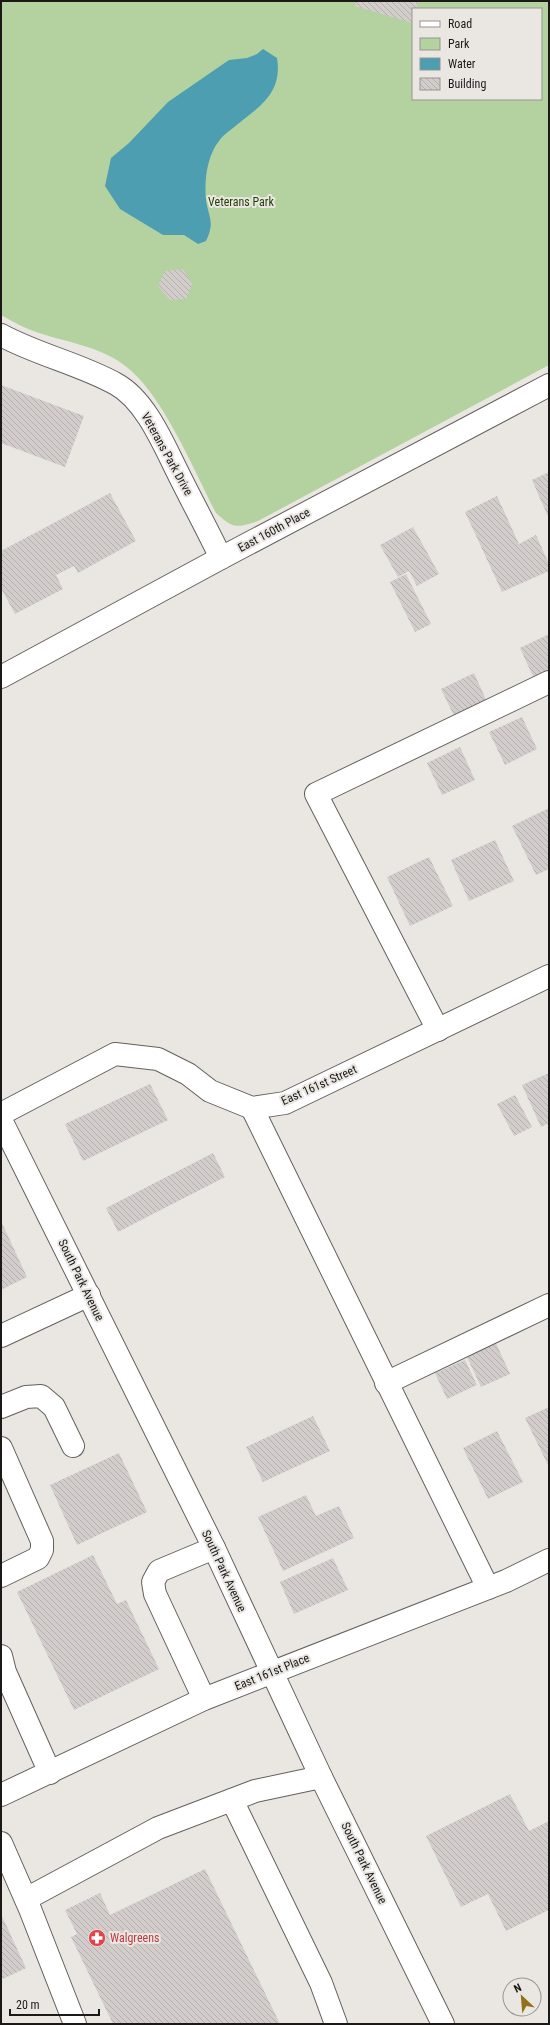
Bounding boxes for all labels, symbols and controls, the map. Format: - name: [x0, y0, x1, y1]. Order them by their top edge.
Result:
- legend: [412, 8, 542, 100]
- text: Road: [448, 17, 472, 31]
- text: Park: [448, 37, 470, 51]
- text: Water: [448, 57, 476, 71]
- text: Building: [448, 77, 486, 91]
- park label: Veterans Park: [208, 195, 275, 209]
- street label: Veterans Park Drive: [138, 410, 196, 498]
- street label: East 160th Place: [236, 505, 313, 555]
- street label: East 161st Street: [279, 1062, 359, 1108]
- street label: South Park Avenue: [55, 1237, 107, 1323]
- street label: South Park Avenue: [199, 1528, 249, 1615]
- street label: East 161st Place: [233, 1651, 312, 1693]
- street label: South Park Avenue: [338, 1820, 390, 1906]
- pharmacy icon: Walgreens: [87, 1928, 107, 1948]
- place label: Walgreens: [110, 1931, 159, 1945]
- north arrow: [502, 1977, 542, 2017]
- text: N: [512, 1981, 524, 1996]
- scale bar: [10, 1991, 99, 2017]
- text: 20 m: [16, 1998, 40, 2012]

